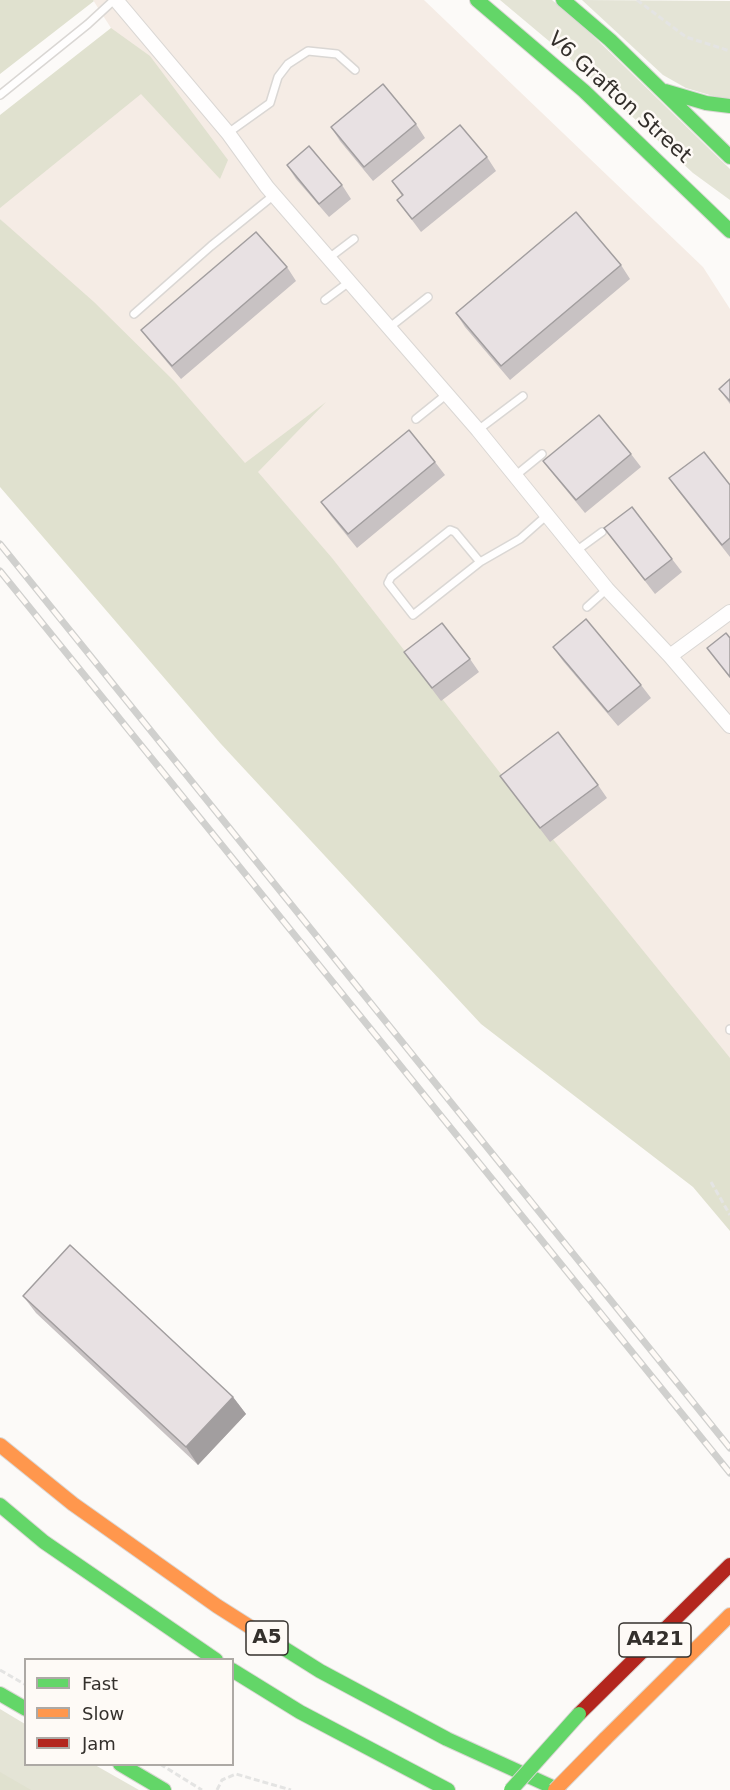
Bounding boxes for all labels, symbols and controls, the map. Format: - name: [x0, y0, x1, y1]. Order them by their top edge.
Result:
- street label: V6 Grafton Street: [542, 27, 696, 169]
- road number: A5: [246, 1621, 288, 1655]
- road number: A421: [619, 1623, 691, 1657]
- legend: [24, 1658, 234, 1766]
- text: Fast: [82, 1673, 118, 1694]
- text: Slow: [82, 1703, 124, 1724]
- text: Jam: [82, 1733, 116, 1754]

